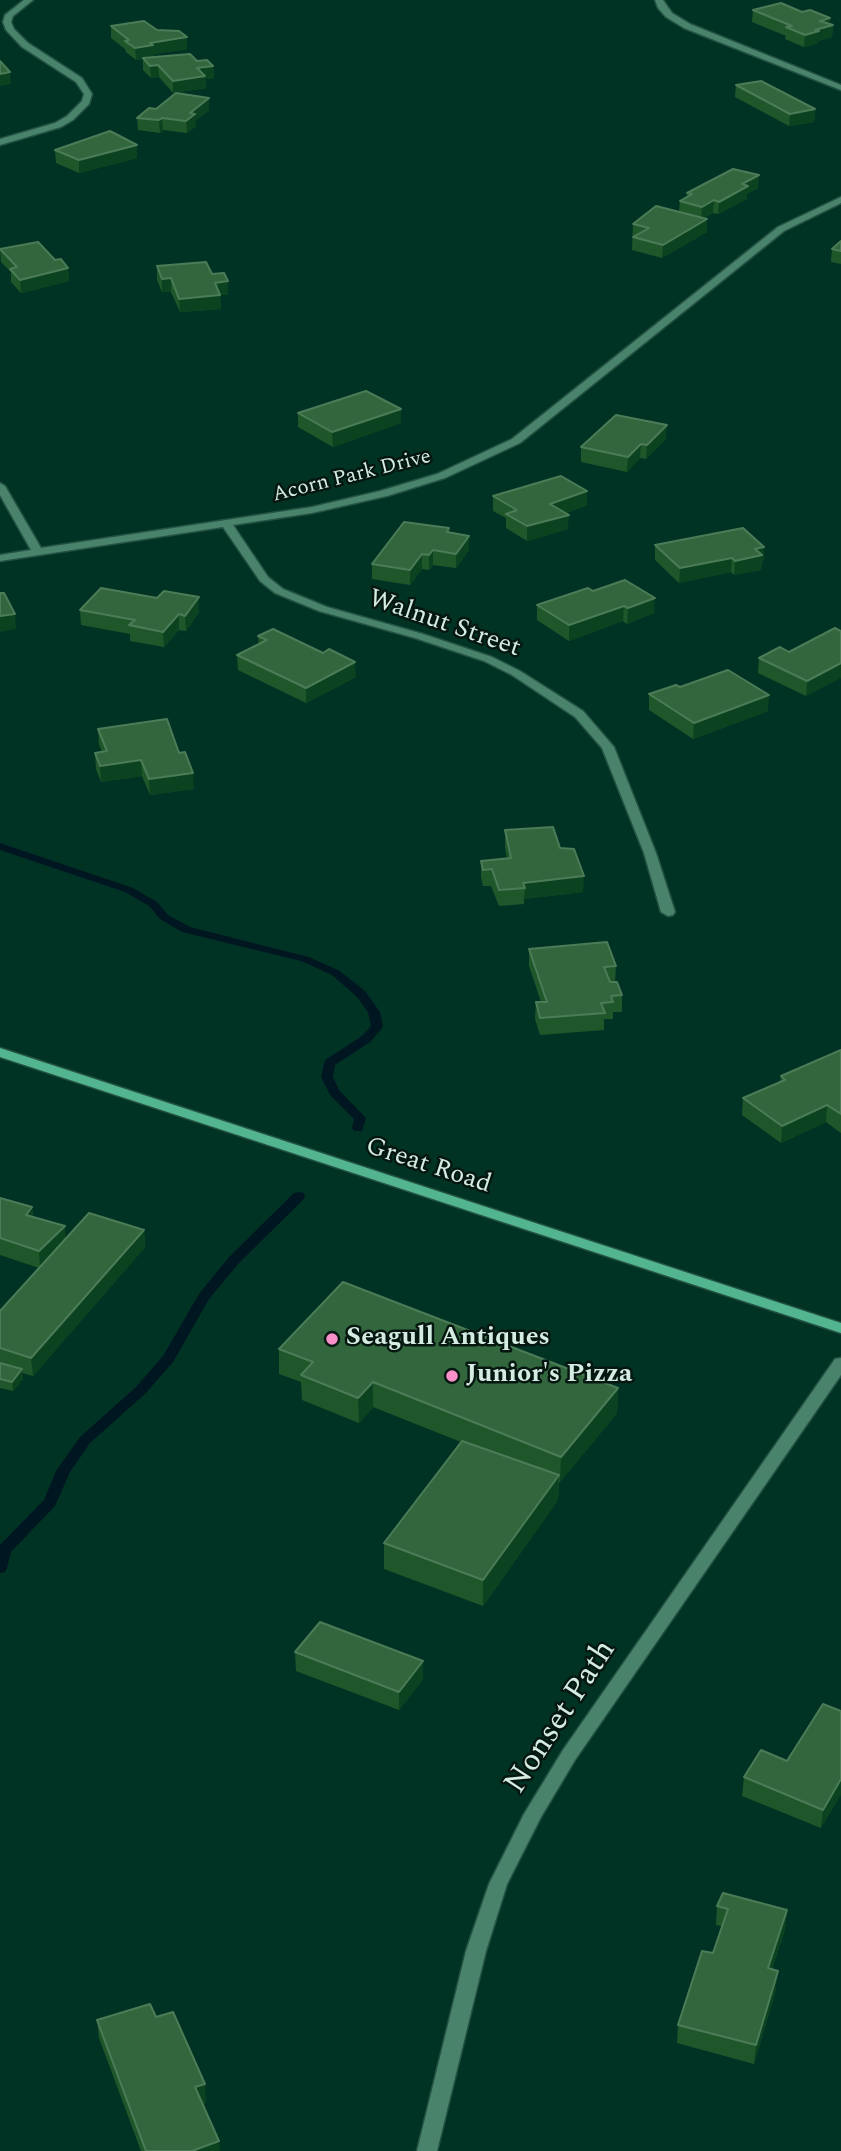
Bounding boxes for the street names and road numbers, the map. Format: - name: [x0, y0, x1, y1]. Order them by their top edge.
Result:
- street label: Acorn Park Drive: [270, 445, 434, 509]
- street label: Walnut Street: [364, 584, 524, 666]
- street label: Great Road: [361, 1132, 495, 1202]
- street label: Nonset Path: [498, 1634, 626, 1802]

